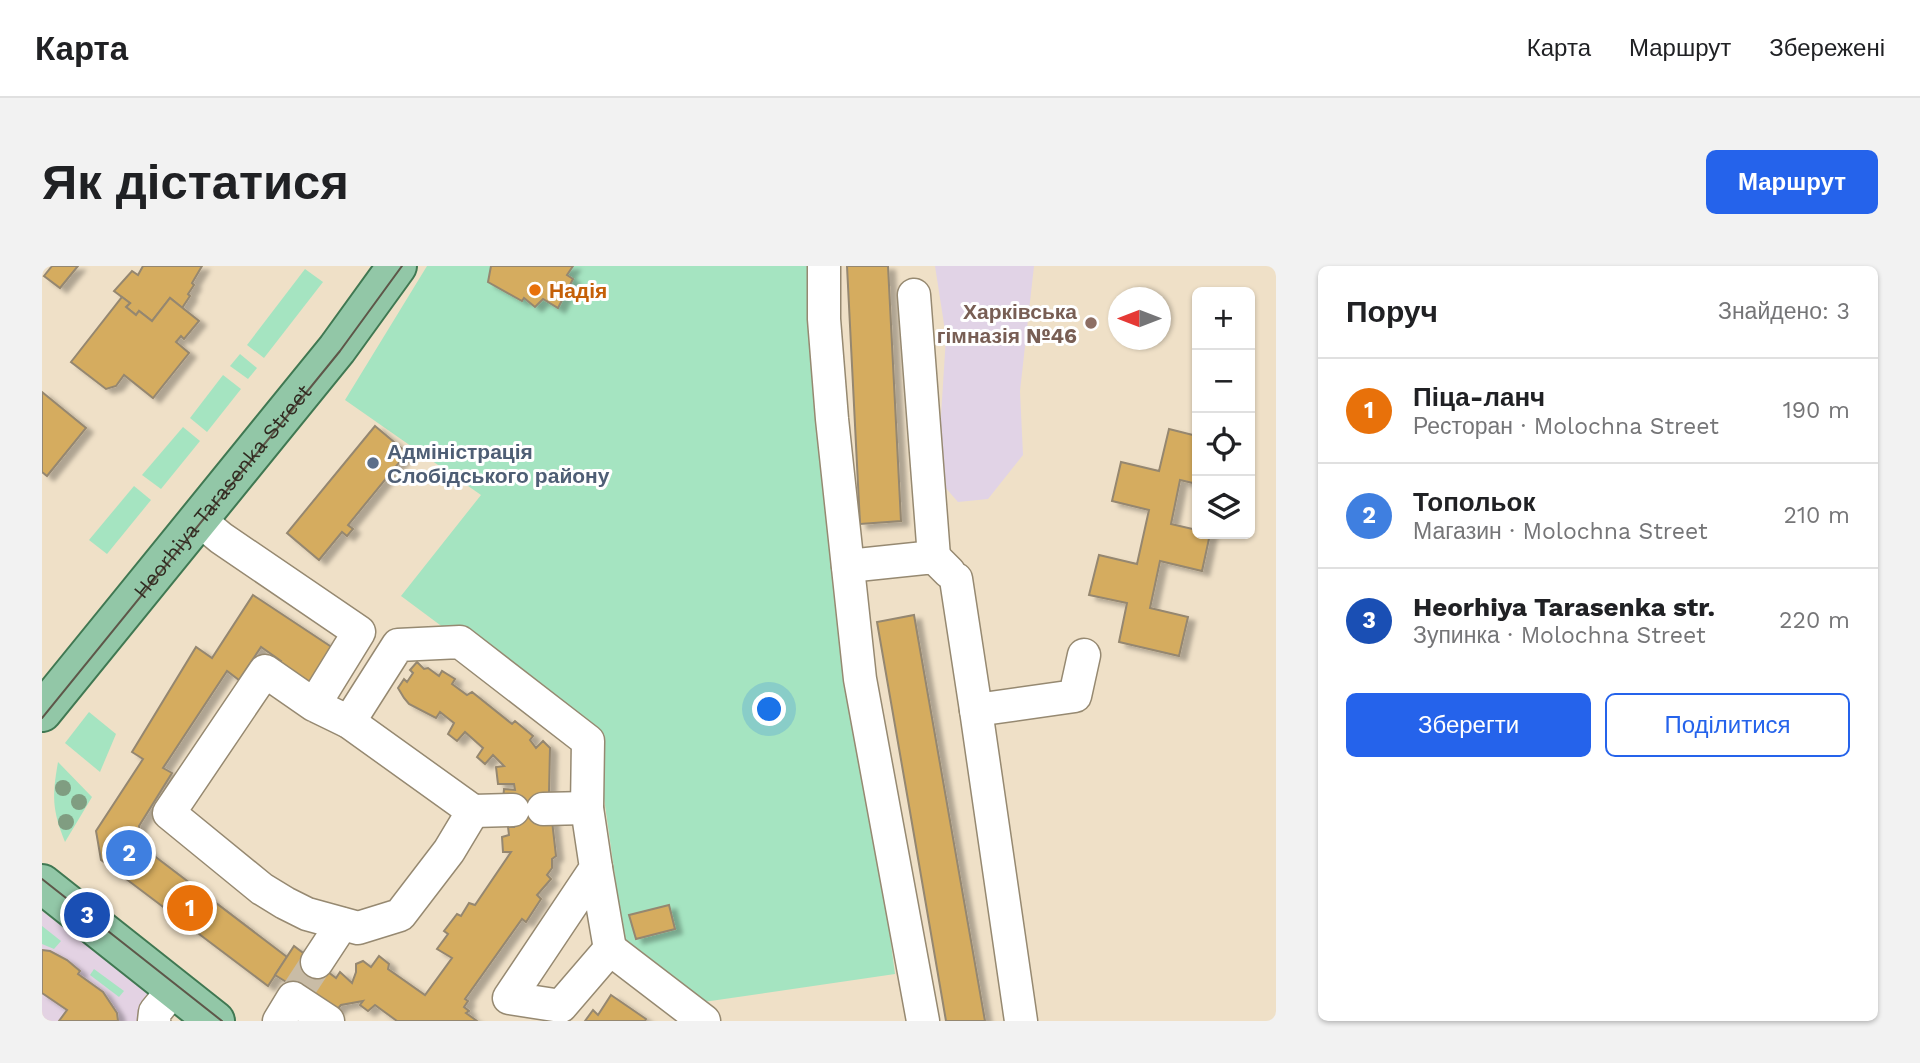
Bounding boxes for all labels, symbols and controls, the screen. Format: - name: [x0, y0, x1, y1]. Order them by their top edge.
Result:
- text: Карта: [35, 29, 128, 68]
- text: Карта: [1527, 34, 1591, 62]
- text: Маршрут: [1629, 34, 1731, 62]
- text: Збережені: [1769, 34, 1885, 62]
- button: Маршрут: [1706, 150, 1878, 214]
- text: Як дістатися: [42, 153, 349, 211]
- place label: Надія: [549, 278, 607, 303]
- marker: Надія: [527, 282, 543, 298]
- north arrow: [1108, 287, 1171, 350]
- map controls: [1192, 287, 1255, 539]
- button: +: [1192, 287, 1255, 350]
- text: Поруч: [1346, 294, 1438, 329]
- text: Знайдено: 3: [1718, 298, 1850, 325]
- place label: Харківська гімназія №46: [937, 299, 1077, 348]
- marker: Харківська гімназія №46: [1083, 315, 1099, 331]
- button: −: [1192, 350, 1255, 413]
- street label: Heorhiya Tarasenka Street: [127, 379, 316, 603]
- text: Піца-ланч: [1413, 382, 1545, 412]
- text: 1: [1364, 397, 1374, 424]
- text: 190 m: [1783, 397, 1850, 424]
- button: locate: [1192, 413, 1255, 476]
- text: Ресторан · Molochna Street: [1413, 413, 1719, 440]
- place label: Адміністрація Слобідського району: [387, 439, 610, 488]
- marker: Адміністрація Слобідського району: [365, 455, 381, 471]
- button: layers: [1192, 476, 1255, 539]
- text: Топольок: [1413, 487, 1535, 517]
- text: 2: [1362, 502, 1376, 529]
- text: 210 m: [1784, 502, 1850, 529]
- text: Магазин · Molochna Street: [1413, 518, 1708, 545]
- text: Heorhiya Tarasenka str.: [1413, 592, 1715, 622]
- text: 3: [1362, 607, 1376, 634]
- text: 220 m: [1779, 607, 1850, 634]
- text: Зупинка · Molochna Street: [1413, 622, 1706, 649]
- your location: [752, 692, 786, 726]
- button: Зберегти: [1346, 693, 1591, 757]
- button: Поділитися: [1605, 693, 1850, 757]
- pin: 2: [106, 827, 152, 879]
- pin: 1: [167, 882, 213, 934]
- pin: 3: [64, 889, 110, 941]

